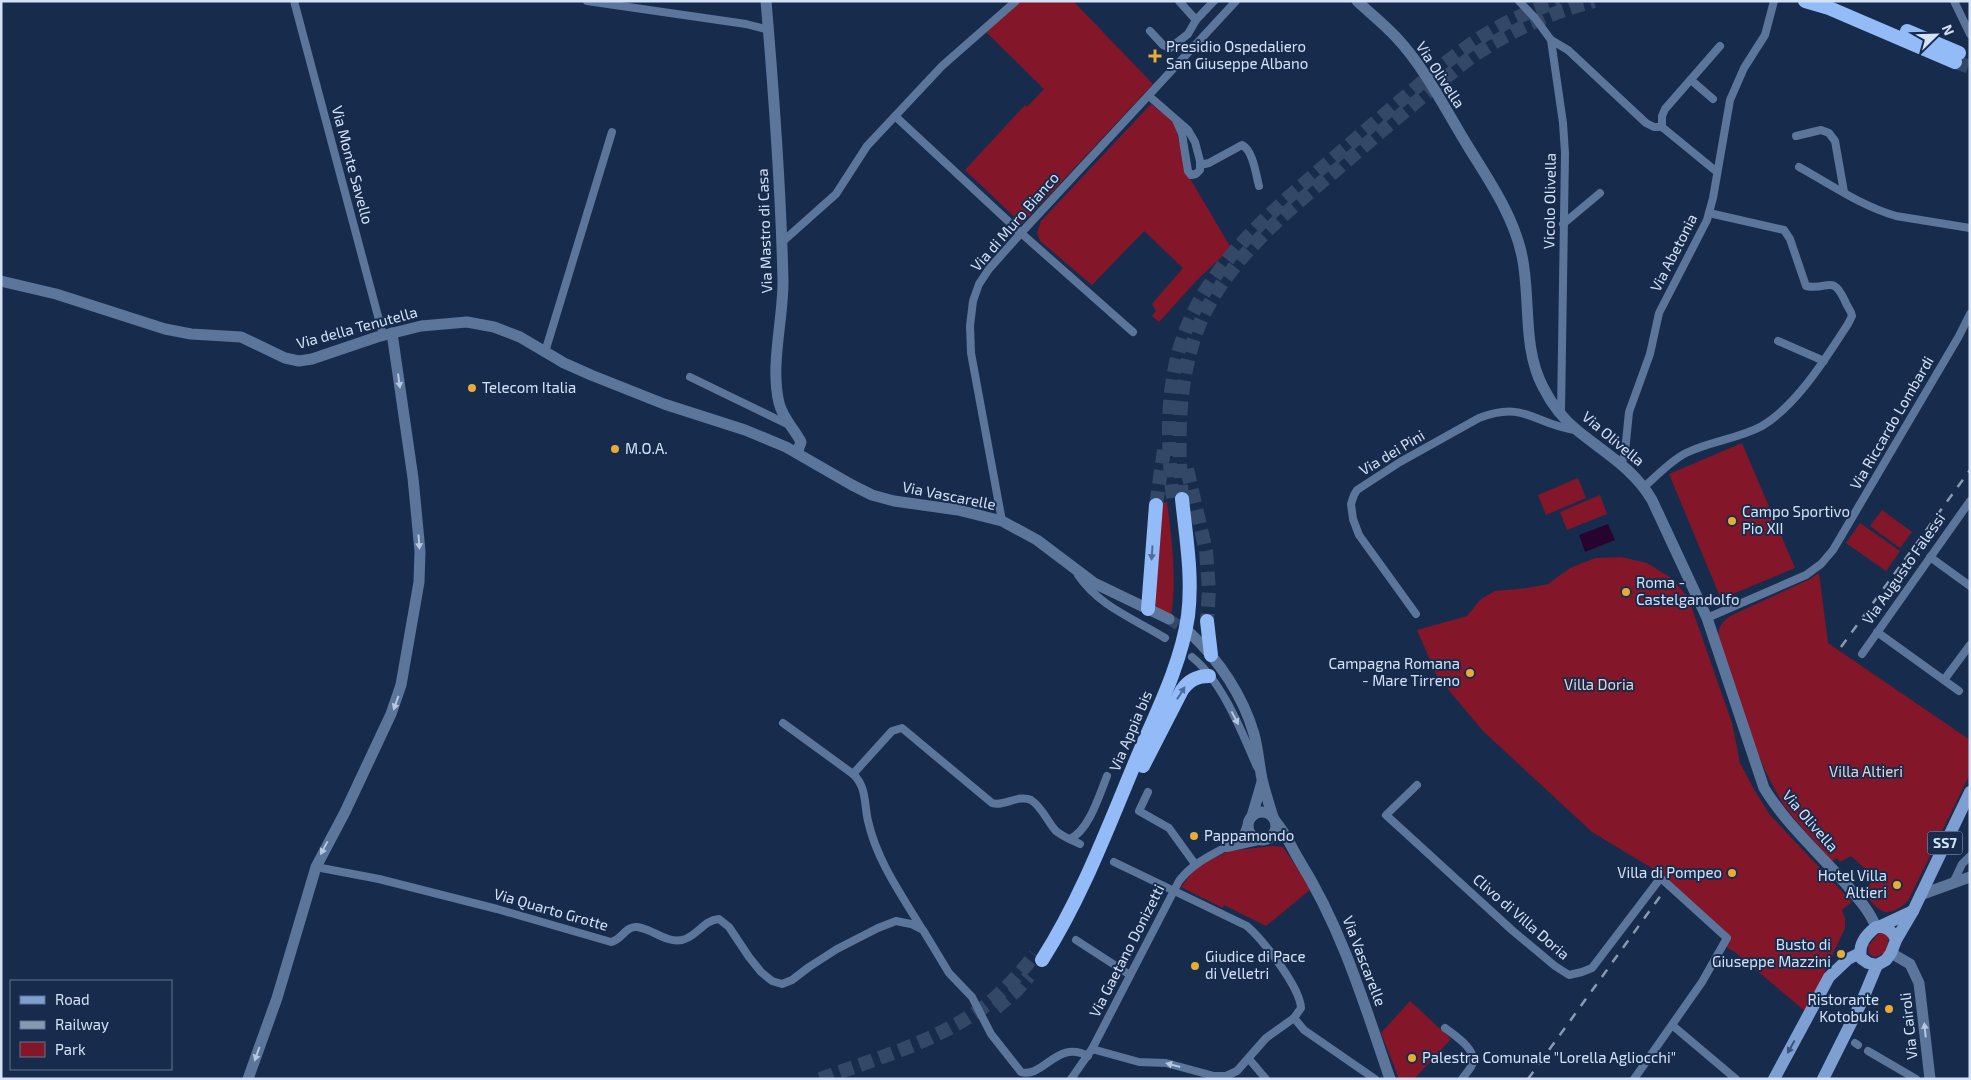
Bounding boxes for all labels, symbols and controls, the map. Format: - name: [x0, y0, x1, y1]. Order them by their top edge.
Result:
- north arrow: [1911, 10, 1961, 60]
- text: N: [1939, 22, 1958, 38]
- place label: Presidio Ospedaliero San Giuseppe Albano: [1166, 37, 1308, 72]
- street label: Via Olivella: [1413, 38, 1469, 111]
- marker: Presidio Ospedaliero San Giuseppe Albano: [1148, 49, 1162, 63]
- street label: Via Monte Savello: [328, 104, 377, 226]
- street label: Vicolo Olivella: [1539, 153, 1559, 249]
- street label: Via Mastro di Casa: [753, 168, 775, 294]
- street label: Via di Muro Bianco: [966, 168, 1062, 274]
- street label: Via Abetonia: [1646, 211, 1700, 294]
- street label: Via della Tenutella: [294, 302, 419, 352]
- street label: Via Riccardo Lombardi: [1846, 353, 1937, 492]
- one-way arrow: [395, 374, 403, 390]
- place label: Telecom Italia: [482, 378, 576, 396]
- marker: Telecom Italia: [466, 382, 478, 394]
- street label: Via Olivella: [1579, 407, 1648, 469]
- street label: Via dei Pini: [1355, 426, 1427, 479]
- place label: M.O.A.: [625, 439, 668, 457]
- marker: M.O.A.: [609, 443, 621, 455]
- street label: Via Vascarelle: [901, 477, 998, 513]
- place label: Campo Sportivo Pio XII: [1742, 502, 1850, 537]
- street label: Via Augusto Falessi: [1858, 509, 1948, 627]
- marker: Campo Sportivo Pio XII: [1726, 515, 1738, 527]
- one-way arrow: [416, 535, 424, 551]
- one-way arrow: [1148, 545, 1156, 561]
- place label: Roma - Castelgandolfo: [1636, 573, 1740, 608]
- marker: Roma - Castelgandolfo: [1620, 586, 1632, 598]
- place label: Campagna Romana - Mare Tirreno: [1328, 654, 1460, 689]
- marker: Campagna Romana - Mare Tirreno: [1464, 667, 1476, 679]
- park label: Villa Doria: [1564, 675, 1634, 693]
- one-way arrow: [1176, 686, 1186, 699]
- street label: Via Appia bis: [1105, 688, 1155, 774]
- one-way arrow: [392, 695, 399, 710]
- one-way arrow: [1231, 710, 1239, 725]
- park label: Villa Altieri: [1829, 762, 1903, 780]
- street label: Via Olivella: [1779, 786, 1842, 855]
- place label: Pappamondo: [1204, 826, 1294, 844]
- marker: Pappamondo: [1188, 830, 1200, 842]
- road number: SS7: [1928, 831, 1962, 854]
- one-way arrow: [320, 842, 329, 855]
- place label: Villa di Pompeo: [1617, 863, 1722, 881]
- place label: Hotel Villa Altieri: [1818, 866, 1887, 901]
- marker: Villa di Pompeo: [1726, 867, 1738, 879]
- street label: Clivo di Villa Doria: [1470, 870, 1573, 963]
- marker: Hotel Villa Altieri: [1891, 879, 1903, 891]
- street label: Via Gaetano Donizetti: [1085, 881, 1167, 1020]
- street label: Via Quarto Grotte: [492, 884, 611, 935]
- street label: Via Vascarelle: [1339, 913, 1390, 1008]
- place label: Busto di Giuseppe Mazzini: [1712, 935, 1831, 970]
- place label: Giudice di Pace di Velletri: [1205, 947, 1306, 982]
- marker: Busto di Giuseppe Mazzini: [1835, 948, 1847, 960]
- marker: Giudice di Pace di Velletri: [1189, 960, 1201, 972]
- legend: [10, 980, 172, 1070]
- text: Road: [55, 990, 90, 1008]
- place label: Ristorante Kotobuki: [1807, 990, 1879, 1025]
- street label: Via Cairoli: [1896, 992, 1920, 1061]
- marker: Ristorante Kotobuki: [1883, 1003, 1895, 1015]
- text: Railway: [55, 1015, 109, 1033]
- one-way arrow: [1921, 1022, 1929, 1038]
- text: Park: [55, 1040, 86, 1058]
- one-way arrow: [1787, 1040, 1796, 1053]
- one-way arrow: [253, 1047, 261, 1062]
- place label: Palestra Comunale "Lorella Agliocchi": [1422, 1048, 1676, 1066]
- marker: Palestra Comunale "Lorella Agliocchi": [1406, 1052, 1418, 1064]
- one-way arrow: [1166, 1061, 1181, 1069]

